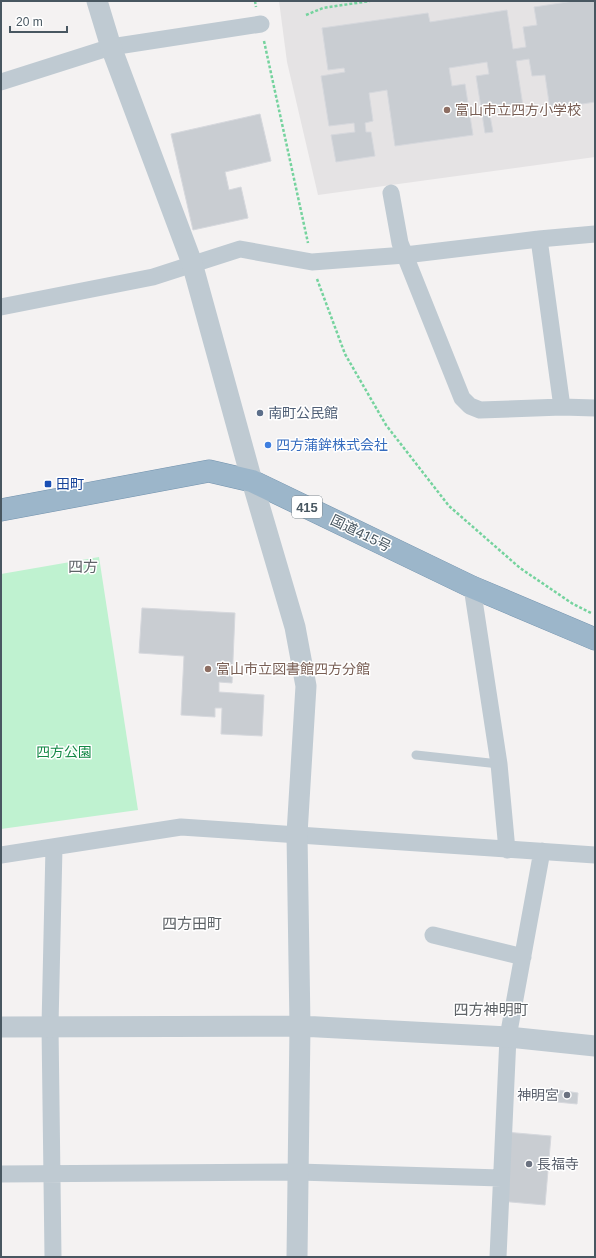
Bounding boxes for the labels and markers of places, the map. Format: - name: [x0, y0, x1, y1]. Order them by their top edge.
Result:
- place label: 富山市立四方小学校: [455, 102, 581, 118]
- marker: 富山市立四方小学校: [442, 105, 452, 115]
- place label: 南町公民館: [268, 405, 338, 421]
- marker: 南町公民館: [255, 408, 265, 418]
- place label: 四方蒲鉾株式会社: [276, 437, 388, 453]
- marker: 四方蒲鉾株式会社: [263, 440, 273, 450]
- place label: 田町: [56, 476, 84, 492]
- marker: 田町: [43, 479, 53, 489]
- place label: 富山市立図書館四方分館: [216, 661, 370, 677]
- marker: 富山市立図書館四方分館: [203, 664, 213, 674]
- place label: 神明宮: [517, 1087, 559, 1103]
- marker: 神明宮: [562, 1090, 572, 1100]
- place label: 長福寺: [537, 1156, 579, 1172]
- marker: 長福寺: [524, 1159, 534, 1169]

